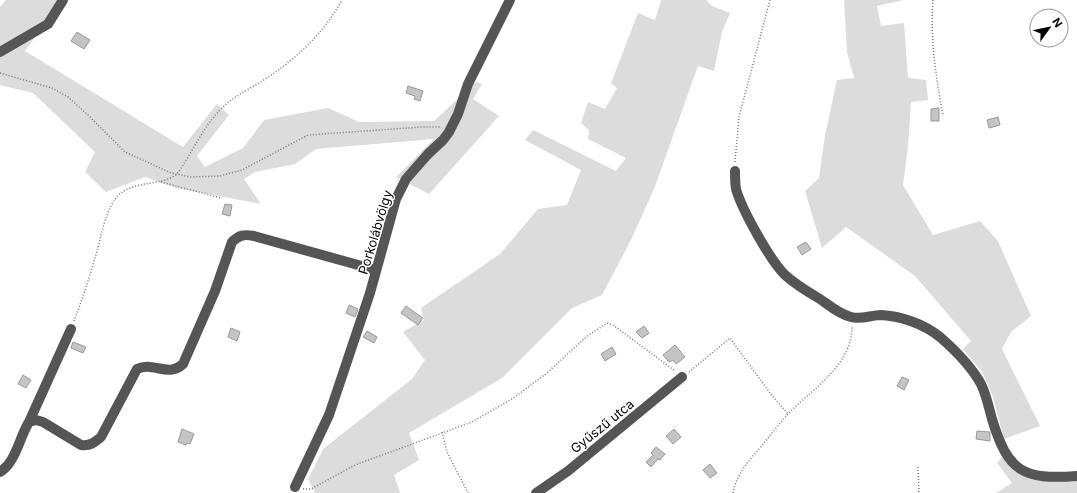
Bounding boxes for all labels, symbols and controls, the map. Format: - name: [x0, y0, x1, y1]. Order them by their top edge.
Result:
- north arrow: [1029, 8, 1069, 48]
- text: N: [1049, 15, 1066, 30]
- street label: Porkolábvölgy: [355, 188, 395, 276]
- street label: Gyűszű utca: [567, 396, 637, 456]

